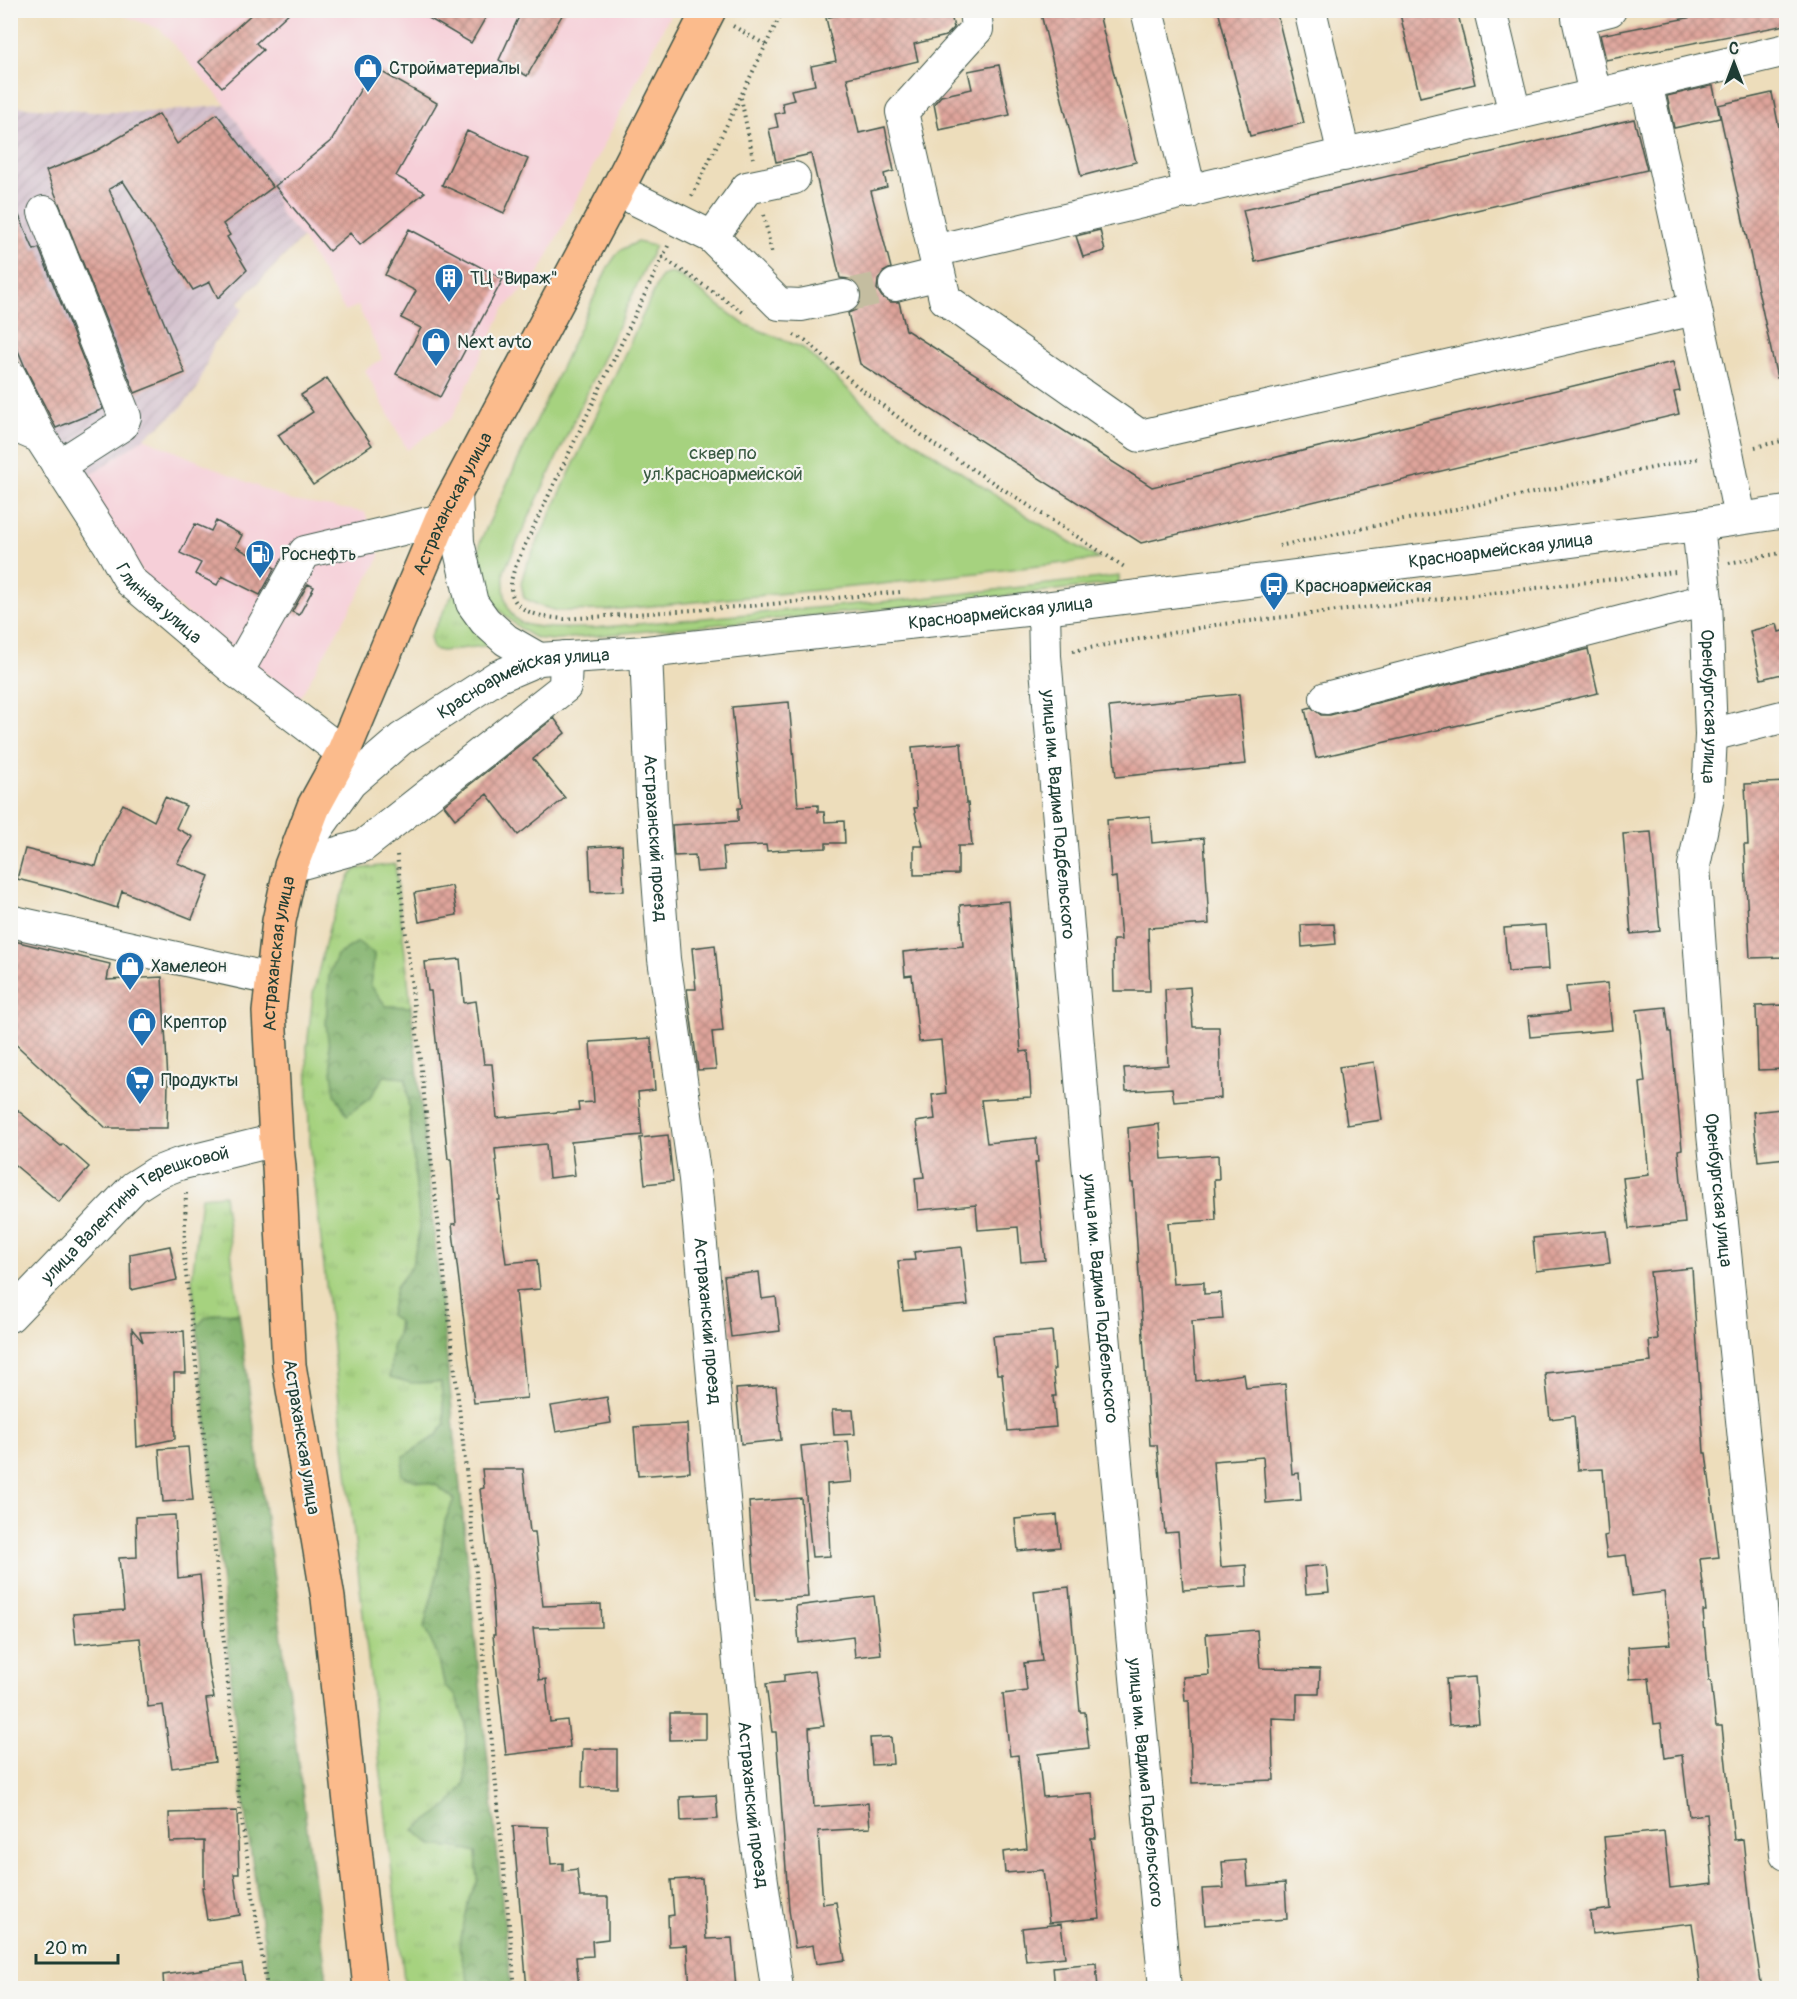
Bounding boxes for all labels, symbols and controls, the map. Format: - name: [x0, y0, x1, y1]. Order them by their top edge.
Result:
- north arrow: [1704, 33, 1764, 93]
- text: С: [1729, 39, 1739, 59]
- shop icon: Стройматериалы: [352, 52, 384, 94]
- place label: Стройматериалы: [389, 57, 520, 80]
- building icon: ТЦ "Вираж": [433, 262, 465, 304]
- place label: ТЦ "Вираж": [470, 267, 558, 290]
- shop icon: Next avto: [420, 326, 452, 368]
- place label: Next avto: [457, 331, 532, 354]
- street label: Астраханская улица: [408, 428, 498, 579]
- park label: сквер по ул.Красноармейской: [642, 442, 803, 486]
- street label: Красноармейская улица: [1407, 527, 1594, 574]
- fuel station icon: Роснефть: [244, 538, 276, 580]
- place label: Роснефть: [281, 543, 357, 566]
- street label: Глинная улица: [110, 559, 206, 649]
- bus stop icon: Красноармейская: [1258, 570, 1290, 612]
- place label: Красноармейская: [1295, 575, 1432, 598]
- street label: Красноармейская улица: [907, 591, 1094, 635]
- street label: Оренбургская улица: [1695, 629, 1722, 784]
- street label: Красноармейская улица: [433, 643, 610, 725]
- street label: улица им. Вадима Подбельского: [1036, 688, 1080, 940]
- street label: Астраханский проезд: [638, 754, 672, 922]
- street label: Астраханская улица: [258, 874, 300, 1032]
- shop icon: Хамелеон: [114, 950, 146, 992]
- place label: Хамелеон: [151, 955, 227, 978]
- shop icon: Крептор: [126, 1006, 158, 1048]
- place label: Крептор: [163, 1011, 227, 1034]
- supermarket icon: Продукты: [124, 1064, 156, 1106]
- place label: Продукты: [161, 1069, 238, 1092]
- street label: Оренбургская улица: [1700, 1112, 1737, 1268]
- street label: улица Валентины Терешковой: [36, 1141, 231, 1289]
- street label: улица им. Вадима Подбельского: [1077, 1172, 1123, 1425]
- street label: Астраханский проезд: [688, 1236, 726, 1405]
- street label: Астраханская улица: [278, 1358, 325, 1516]
- street label: улица им. Вадима Подбельского: [1122, 1656, 1168, 1909]
- street label: Астраханский проезд: [732, 1720, 774, 1890]
- scale bar: [36, 1927, 118, 1965]
- text: 20 m: [45, 1937, 87, 1960]

